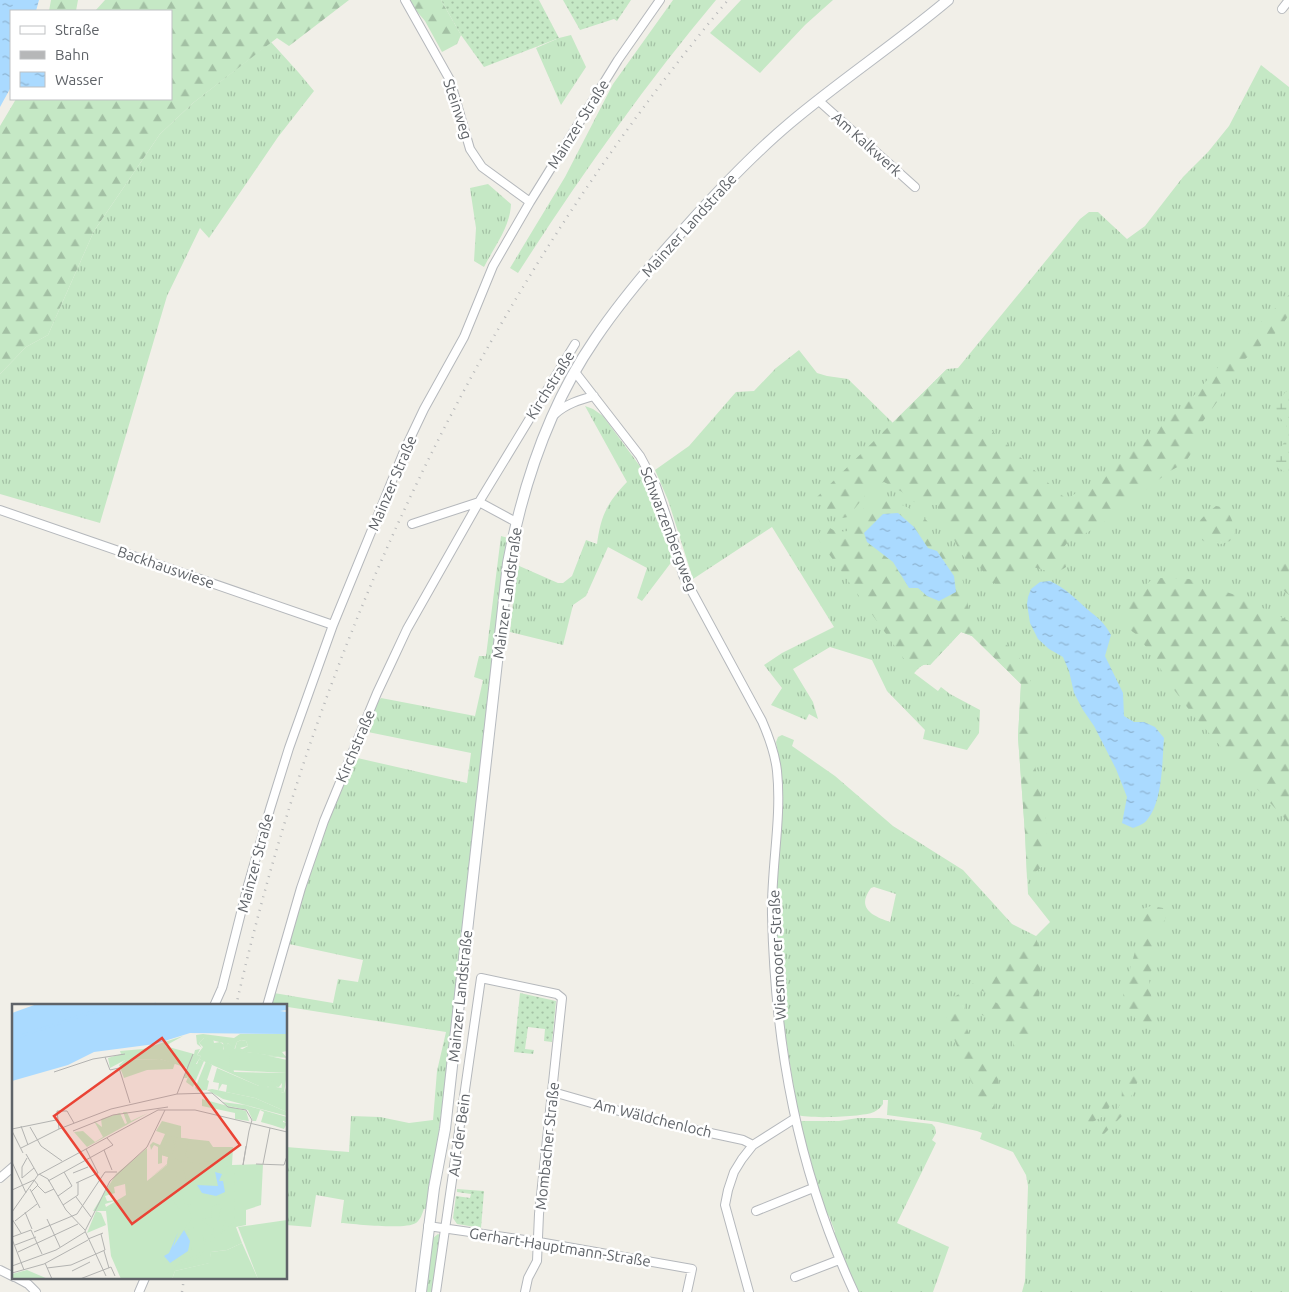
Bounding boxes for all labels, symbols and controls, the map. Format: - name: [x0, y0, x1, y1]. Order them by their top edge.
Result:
- legend: [10, 10, 172, 100]
- text: Straße: [55, 21, 99, 38]
- text: Bahn: [55, 46, 89, 63]
- text: Wasser: [55, 71, 104, 88]
- street label: Mainzer Straße: [544, 76, 612, 172]
- street label: Steinweg: [440, 77, 476, 141]
- street label: Am Kalkwerk: [829, 108, 906, 180]
- street label: Mainzer Landstraße: [638, 170, 740, 280]
- street label: Kirchstraße: [522, 348, 578, 422]
- street label: Mainzer Straße: [364, 433, 420, 533]
- street label: Schwarzenbergweg: [637, 464, 701, 594]
- street label: Mainzer Landstraße: [489, 526, 525, 660]
- street label: Backhauswiese: [115, 542, 217, 592]
- street label: Kirchstraße: [332, 707, 378, 785]
- street label: Mainzer Straße: [234, 812, 276, 914]
- street label: Wiesmoorer Straße: [765, 889, 789, 1021]
- street label: Mainzer Landstraße: [445, 929, 475, 1063]
- inset map: [12, 1004, 288, 1280]
- street label: Mombacher Straße: [532, 1081, 562, 1211]
- street label: Auf der Bein: [445, 1092, 473, 1178]
- street label: Am Wäldchenloch: [592, 1095, 714, 1141]
- street label: Gerhart-Hauptmann-Straße: [468, 1224, 652, 1270]

